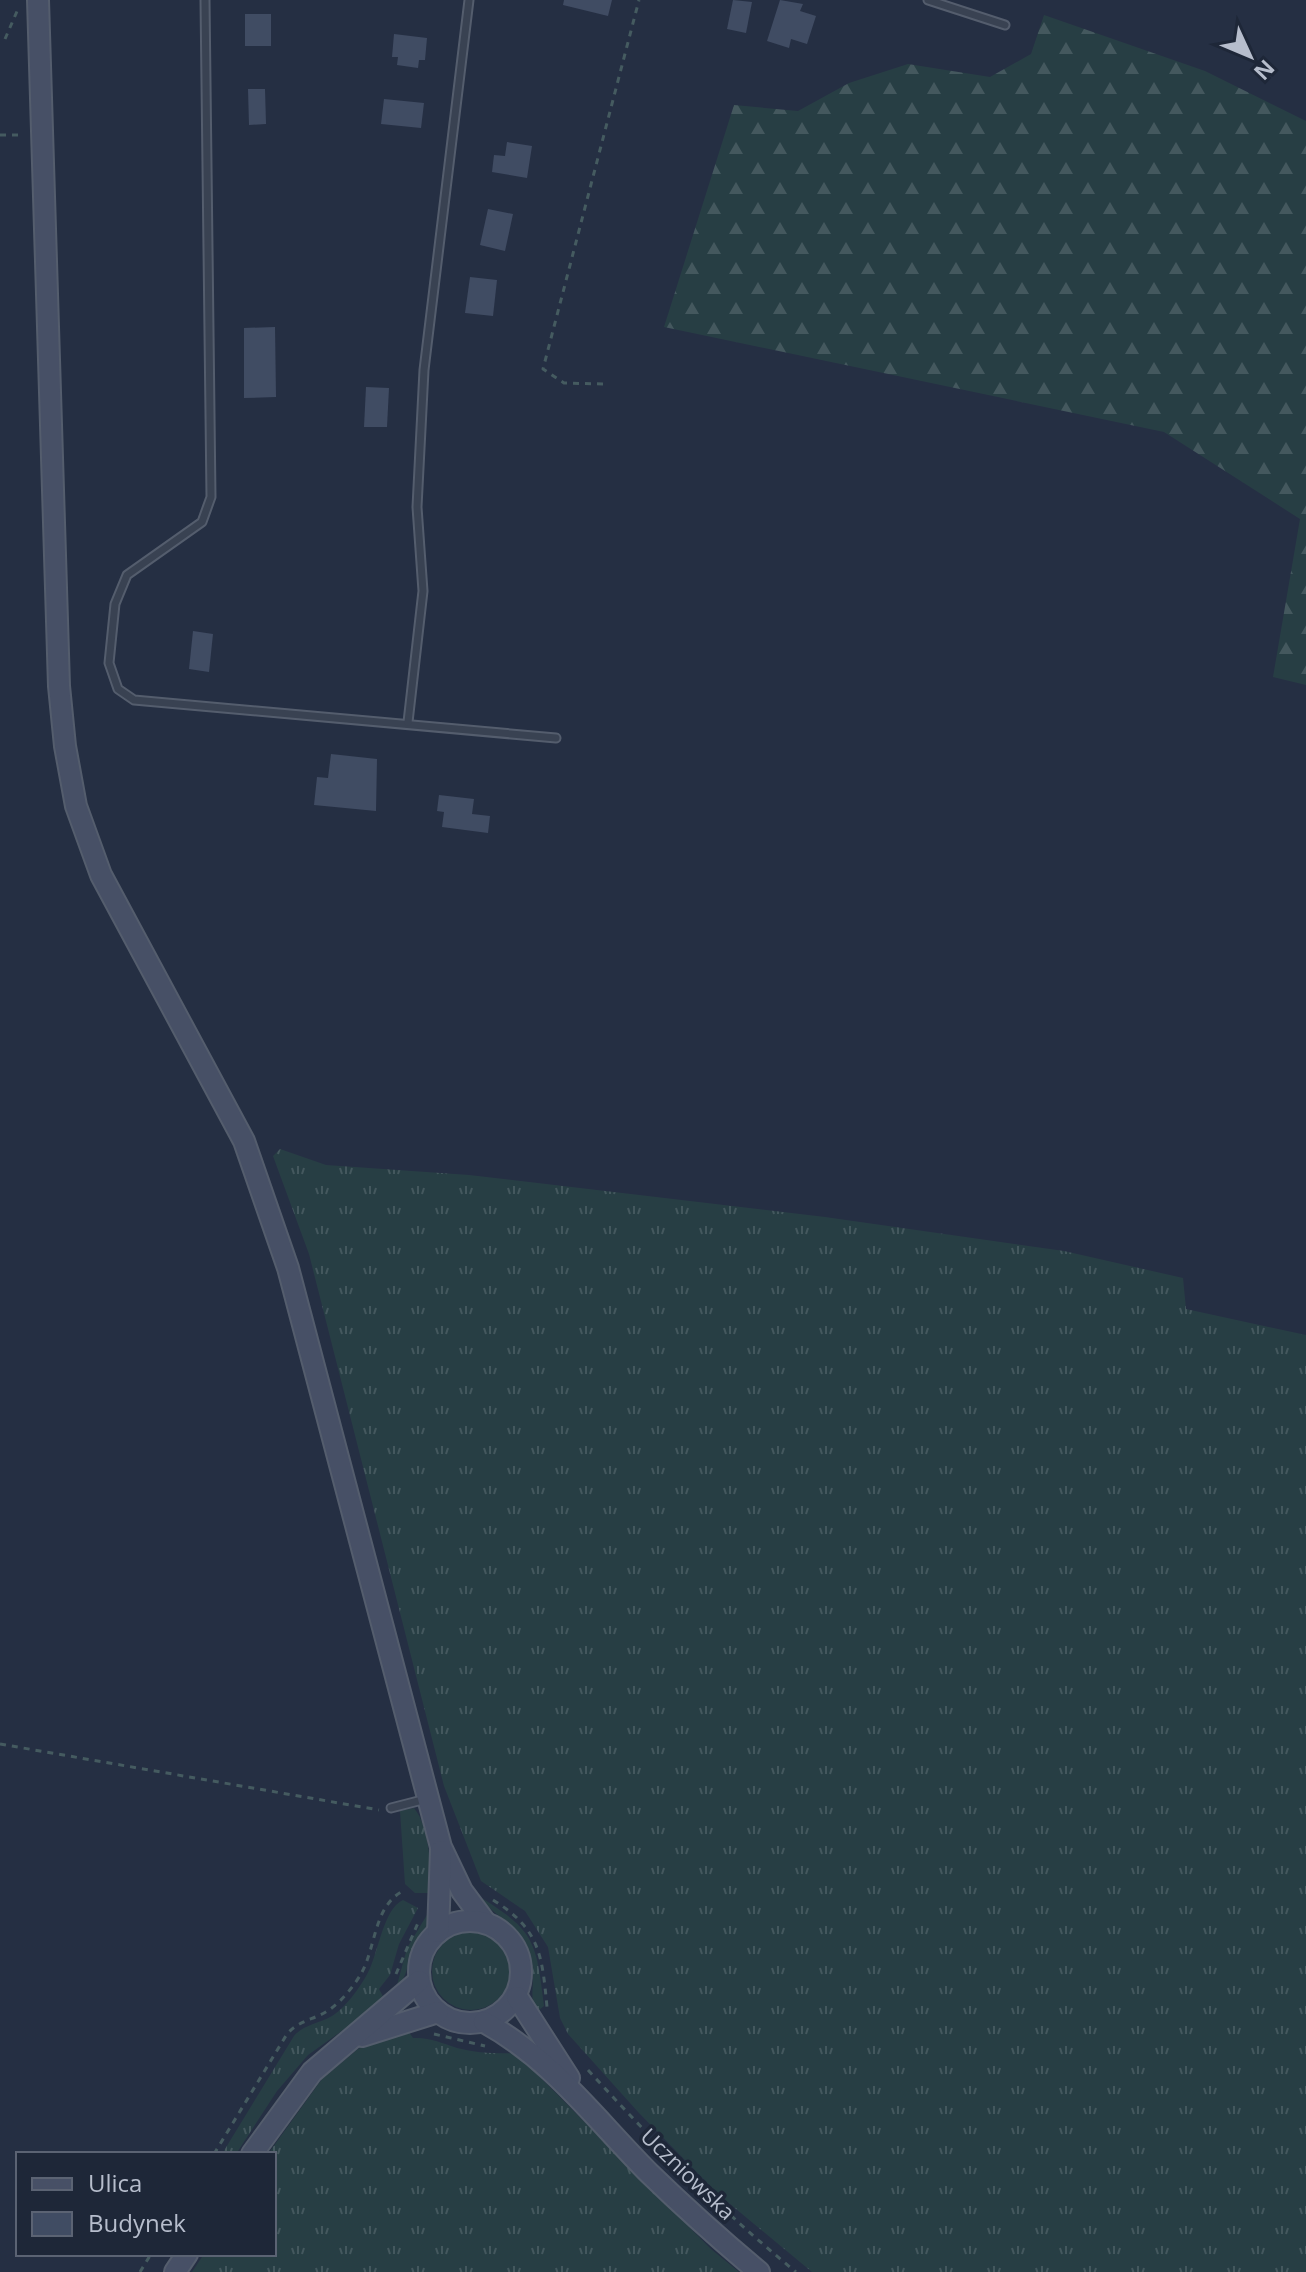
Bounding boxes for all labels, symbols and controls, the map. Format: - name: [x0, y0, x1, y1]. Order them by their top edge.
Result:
- north arrow: [1210, 16, 1290, 96]
- text: N: [1248, 54, 1282, 87]
- street label: Uczniowska: [635, 2121, 742, 2226]
- legend: [16, 2152, 276, 2256]
- text: Ulica: [88, 2166, 142, 2199]
- text: Budynek: [88, 2206, 186, 2239]

